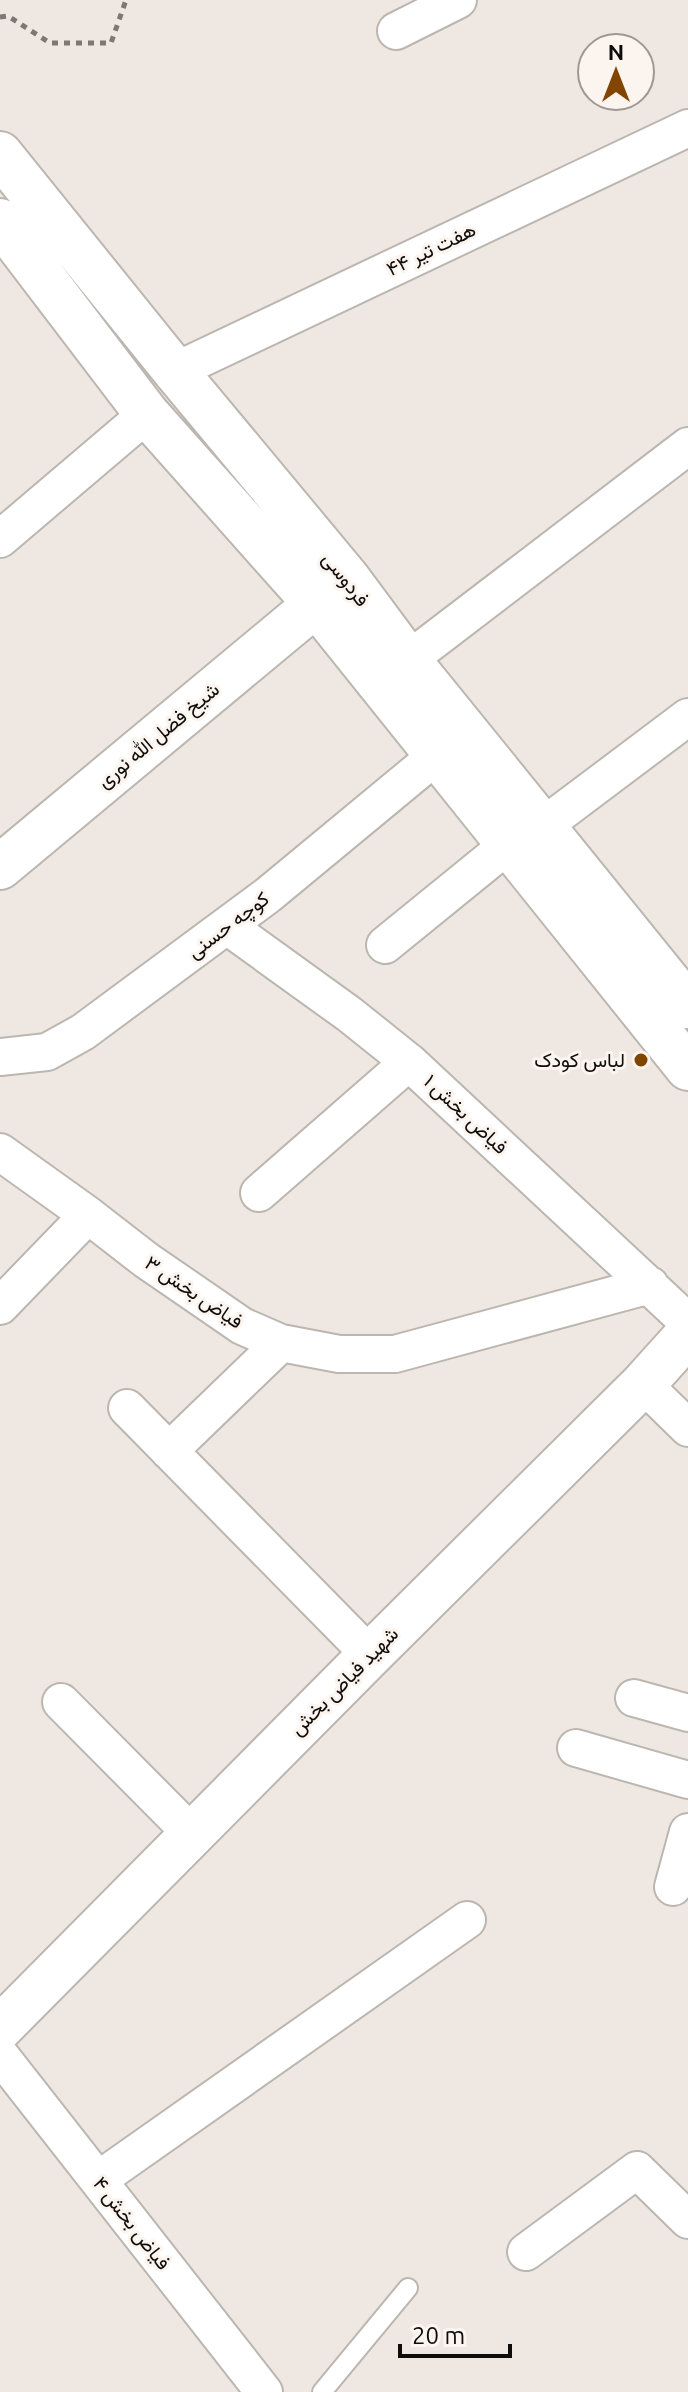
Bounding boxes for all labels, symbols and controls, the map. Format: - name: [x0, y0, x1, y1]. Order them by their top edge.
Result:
- north arrow: [576, 32, 656, 112]
- text: N: [608, 39, 624, 64]
- street label: هفت تیر ۴۴: [382, 217, 480, 282]
- street label: فردوسی: [317, 547, 375, 612]
- street label: شیخ فضل الله نوری: [92, 677, 225, 795]
- street label: کوچه حسنی: [182, 886, 275, 965]
- place label: لباس کودک: [534, 1048, 625, 1073]
- marker: لباس کودک: [632, 1051, 650, 1069]
- street label: فیاض بخش ۱: [419, 1069, 513, 1159]
- street label: فیاض بخش ۳: [140, 1250, 248, 1334]
- street label: شهید فیاض بخش: [285, 1622, 404, 1741]
- street label: فیاض بخش ۴: [88, 2172, 176, 2274]
- scale bar: [400, 2308, 510, 2358]
- text: 20 m: [412, 2322, 465, 2349]

